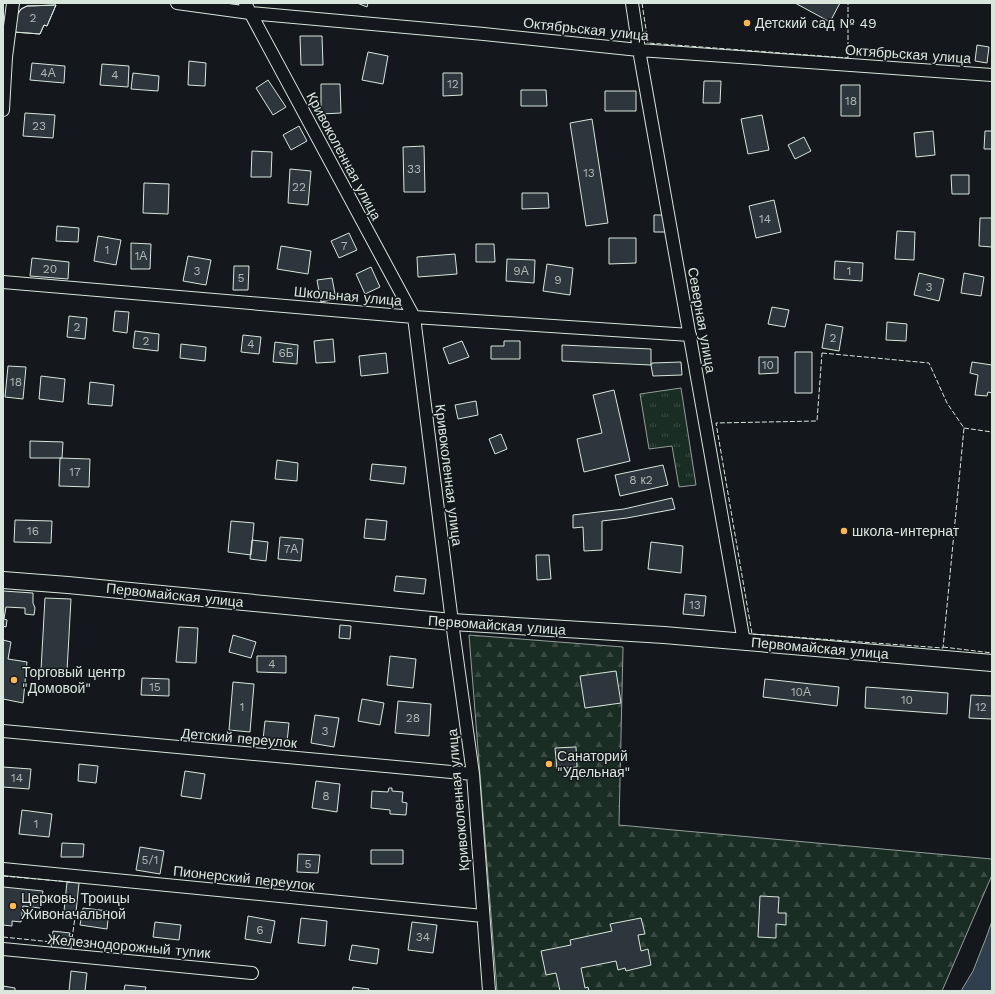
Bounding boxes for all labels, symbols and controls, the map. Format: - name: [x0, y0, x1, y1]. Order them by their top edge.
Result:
- house number: 2: [30, 11, 37, 25]
- street label: Октябрьская улица: [522, 14, 650, 44]
- place label: Детский сад № 49: [755, 15, 877, 31]
- marker: Детский сад № 49: [742, 18, 752, 28]
- street label: Октябрьская улица: [844, 42, 972, 66]
- house number: 4А: [40, 66, 56, 80]
- house number: 4: [111, 68, 119, 82]
- house number: 12: [447, 77, 459, 91]
- street label: Кривоколенная улица: [303, 89, 385, 223]
- house number: 18: [845, 94, 857, 108]
- house number: 23: [32, 119, 46, 133]
- house number: 33: [407, 162, 421, 176]
- house number: 13: [583, 166, 595, 180]
- house number: 22: [292, 180, 306, 194]
- house number: 14: [759, 212, 771, 226]
- house number: 7: [341, 239, 348, 253]
- house number: 1: [105, 243, 109, 257]
- house number: 1А: [135, 249, 147, 263]
- house number: 20: [43, 262, 57, 276]
- house number: 3: [194, 264, 201, 278]
- house number: 9А: [513, 264, 529, 278]
- house number: 1: [847, 264, 851, 278]
- street label: Северная улица: [685, 266, 719, 374]
- house number: 5: [238, 271, 245, 285]
- house number: 9: [554, 273, 562, 287]
- house number: 3: [926, 280, 933, 294]
- street label: Школьная улица: [293, 283, 403, 309]
- house number: 2: [74, 320, 81, 334]
- house number: 2: [830, 331, 837, 345]
- house number: 2: [143, 334, 150, 348]
- house number: 4: [247, 337, 255, 351]
- house number: 6Б: [278, 346, 294, 360]
- house number: 10: [762, 358, 774, 372]
- house number: 18: [10, 375, 22, 389]
- street label: Кривоколенная улица: [432, 403, 466, 547]
- house number: 17: [69, 465, 81, 479]
- house number: 8 к2: [629, 473, 653, 487]
- place label: школа-интернат: [852, 523, 960, 539]
- house number: 16: [27, 524, 39, 538]
- marker: школа-интернат: [839, 526, 849, 536]
- house number: 7А: [284, 542, 298, 556]
- street label: Первомайская улица: [106, 580, 245, 610]
- house number: 13: [689, 598, 701, 612]
- street label: Первомайская улица: [428, 612, 567, 638]
- street label: Первомайская улица: [751, 634, 890, 662]
- house number: 4: [268, 657, 276, 671]
- place label: Торговый центр "Домовой": [22, 664, 126, 696]
- marker: Торговый центр "Домовой": [9, 675, 19, 685]
- house number: 15: [149, 680, 161, 694]
- house number: 10А: [791, 685, 811, 699]
- house number: 10: [901, 693, 913, 707]
- house number: 1: [240, 700, 244, 714]
- house number: 12: [975, 700, 987, 714]
- house number: 28: [406, 711, 420, 725]
- house number: 3: [322, 724, 329, 738]
- street label: Детский переулок: [180, 725, 299, 751]
- street label: Кривоколенная улица: [444, 728, 472, 872]
- place label: Санаторий "Удельная": [557, 748, 630, 780]
- marker: Санаторий "Удельная": [544, 759, 554, 769]
- house number: 14: [11, 771, 23, 785]
- house number: 8: [322, 789, 330, 803]
- house number: 1: [34, 817, 38, 831]
- house number: 5/1: [142, 853, 158, 867]
- house number: 5: [305, 857, 312, 871]
- street label: Пионерский переулок: [172, 863, 316, 893]
- place label: Церковь Троицы Живоначальной: [21, 890, 130, 922]
- marker: Церковь Троицы Живоначальной: [8, 901, 18, 911]
- house number: 6: [256, 923, 264, 937]
- house number: 34: [416, 930, 430, 944]
- street label: Железнодорожный тупик: [47, 931, 212, 961]

